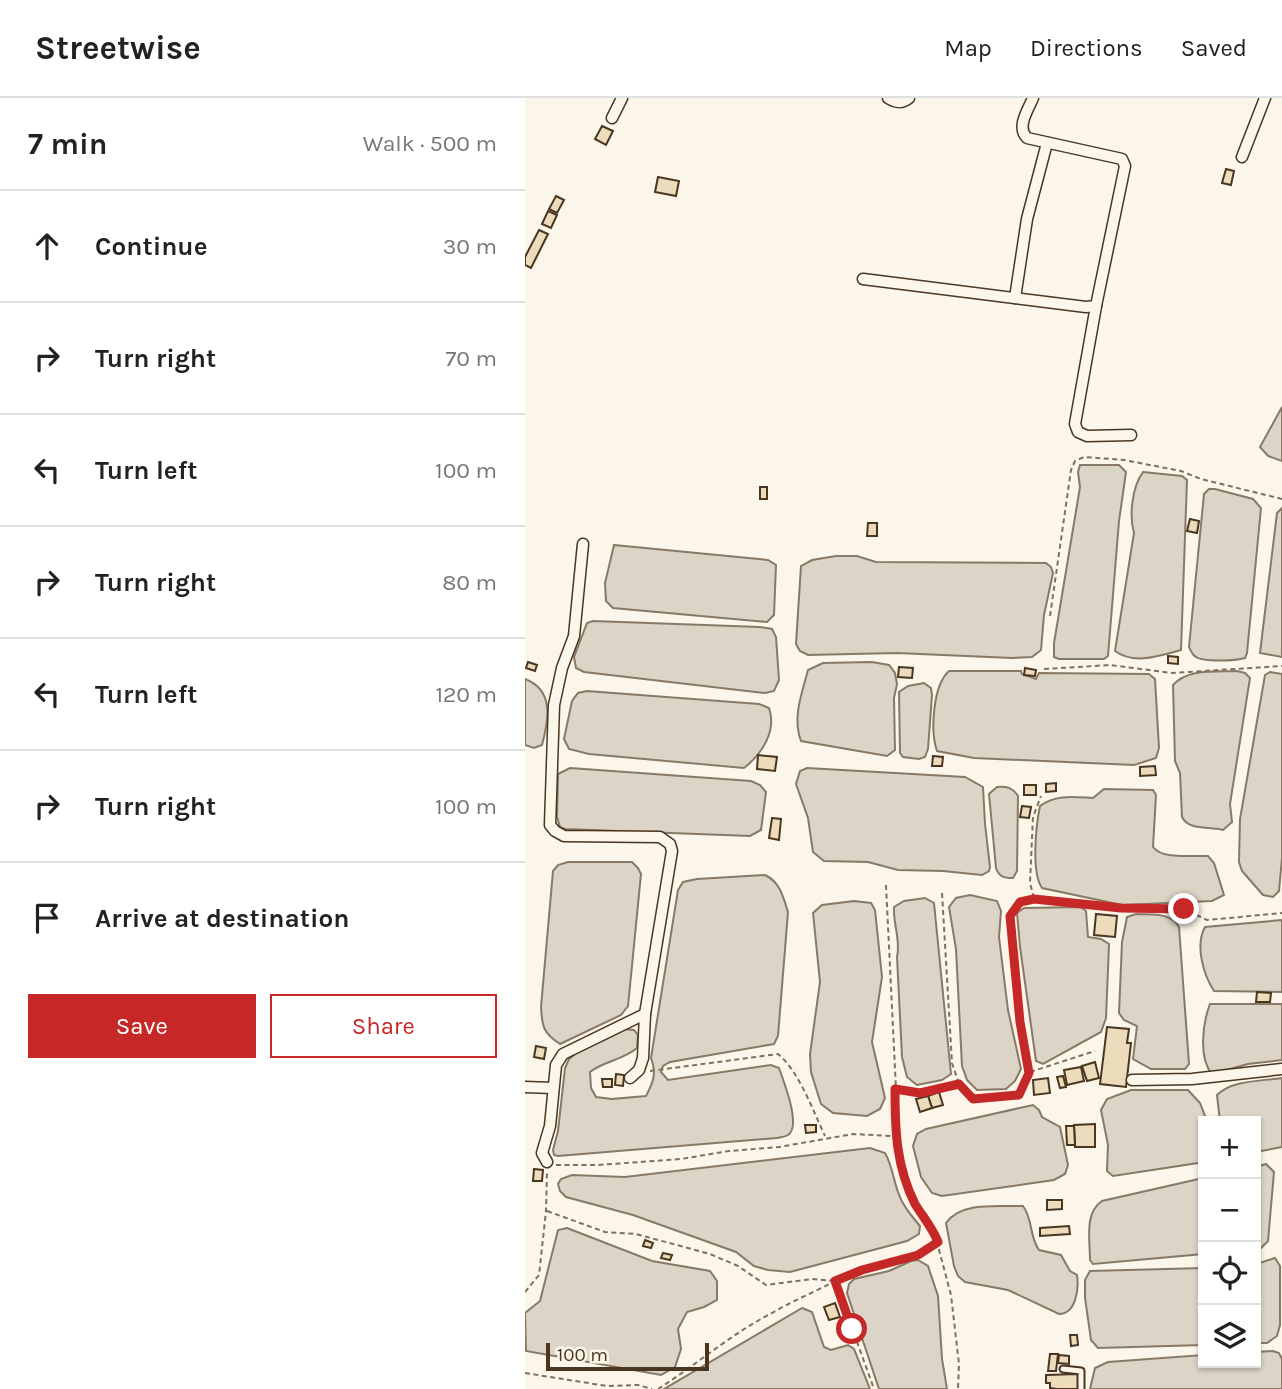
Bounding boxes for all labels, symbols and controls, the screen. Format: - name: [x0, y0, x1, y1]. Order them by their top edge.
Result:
- text: Streetwise: [35, 29, 201, 67]
- text: Map: [944, 34, 992, 62]
- text: Directions: [1030, 34, 1143, 62]
- text: Saved: [1181, 34, 1247, 62]
- text: 7 min: [28, 126, 108, 162]
- text: Walk · 500 m: [363, 130, 497, 157]
- icon: ahead: [28, 227, 66, 265]
- text: Continue: [95, 231, 207, 262]
- text: 30 m: [443, 233, 497, 260]
- icon: right: [28, 339, 66, 377]
- text: Turn right: [95, 343, 216, 374]
- text: 70 m: [446, 345, 497, 372]
- icon: left: [28, 451, 66, 489]
- text: Turn left: [95, 455, 197, 486]
- text: 100 m: [435, 457, 497, 484]
- icon: right: [28, 563, 66, 601]
- text: Turn right: [95, 567, 216, 598]
- text: 80 m: [442, 569, 497, 596]
- icon: left: [28, 675, 66, 713]
- text: Turn left: [95, 679, 197, 710]
- text: 120 m: [435, 681, 497, 708]
- icon: right: [28, 787, 66, 825]
- text: Turn right: [95, 791, 216, 822]
- text: 100 m: [435, 793, 497, 820]
- route end: [1168, 893, 1199, 924]
- icon: arrive: [28, 899, 66, 937]
- text: Arrive at destination: [95, 903, 349, 934]
- button: Save: [28, 994, 256, 1058]
- button: Share: [270, 994, 497, 1058]
- map controls: [1198, 1116, 1261, 1368]
- button: +: [1198, 1116, 1261, 1179]
- button: −: [1198, 1179, 1261, 1242]
- button: locate: [1198, 1242, 1261, 1305]
- button: layers: [1198, 1305, 1261, 1368]
- route start: [836, 1313, 867, 1344]
- scale bar: [546, 1340, 709, 1372]
- text: 100 m: [557, 1344, 608, 1366]

